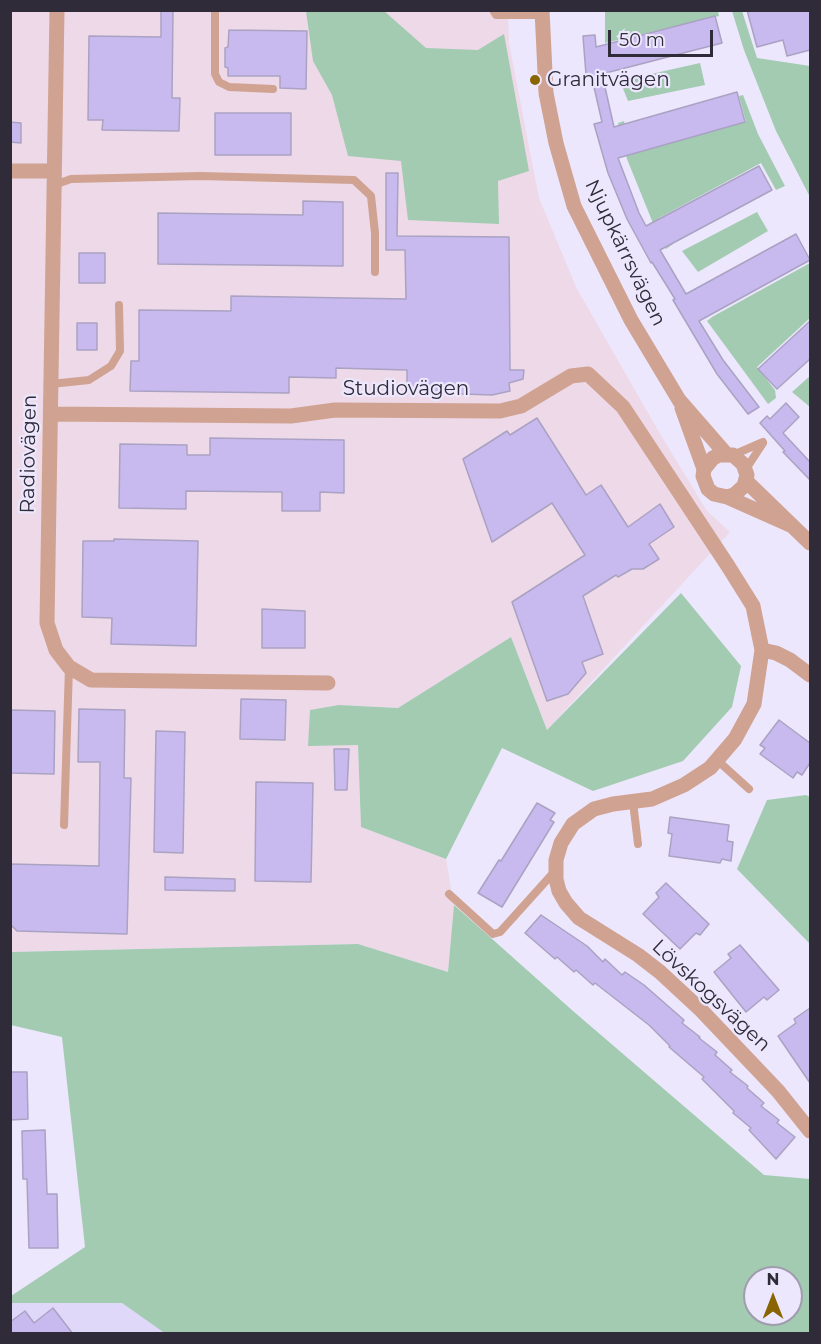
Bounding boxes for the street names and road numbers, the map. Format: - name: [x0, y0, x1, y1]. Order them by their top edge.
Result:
- street label: Njupkärrsvägen: [579, 176, 671, 330]
- street label: Studiovägen: [343, 377, 469, 401]
- street label: Radiovägen: [16, 394, 42, 514]
- street label: Lövskogsvägen: [647, 935, 775, 1057]

